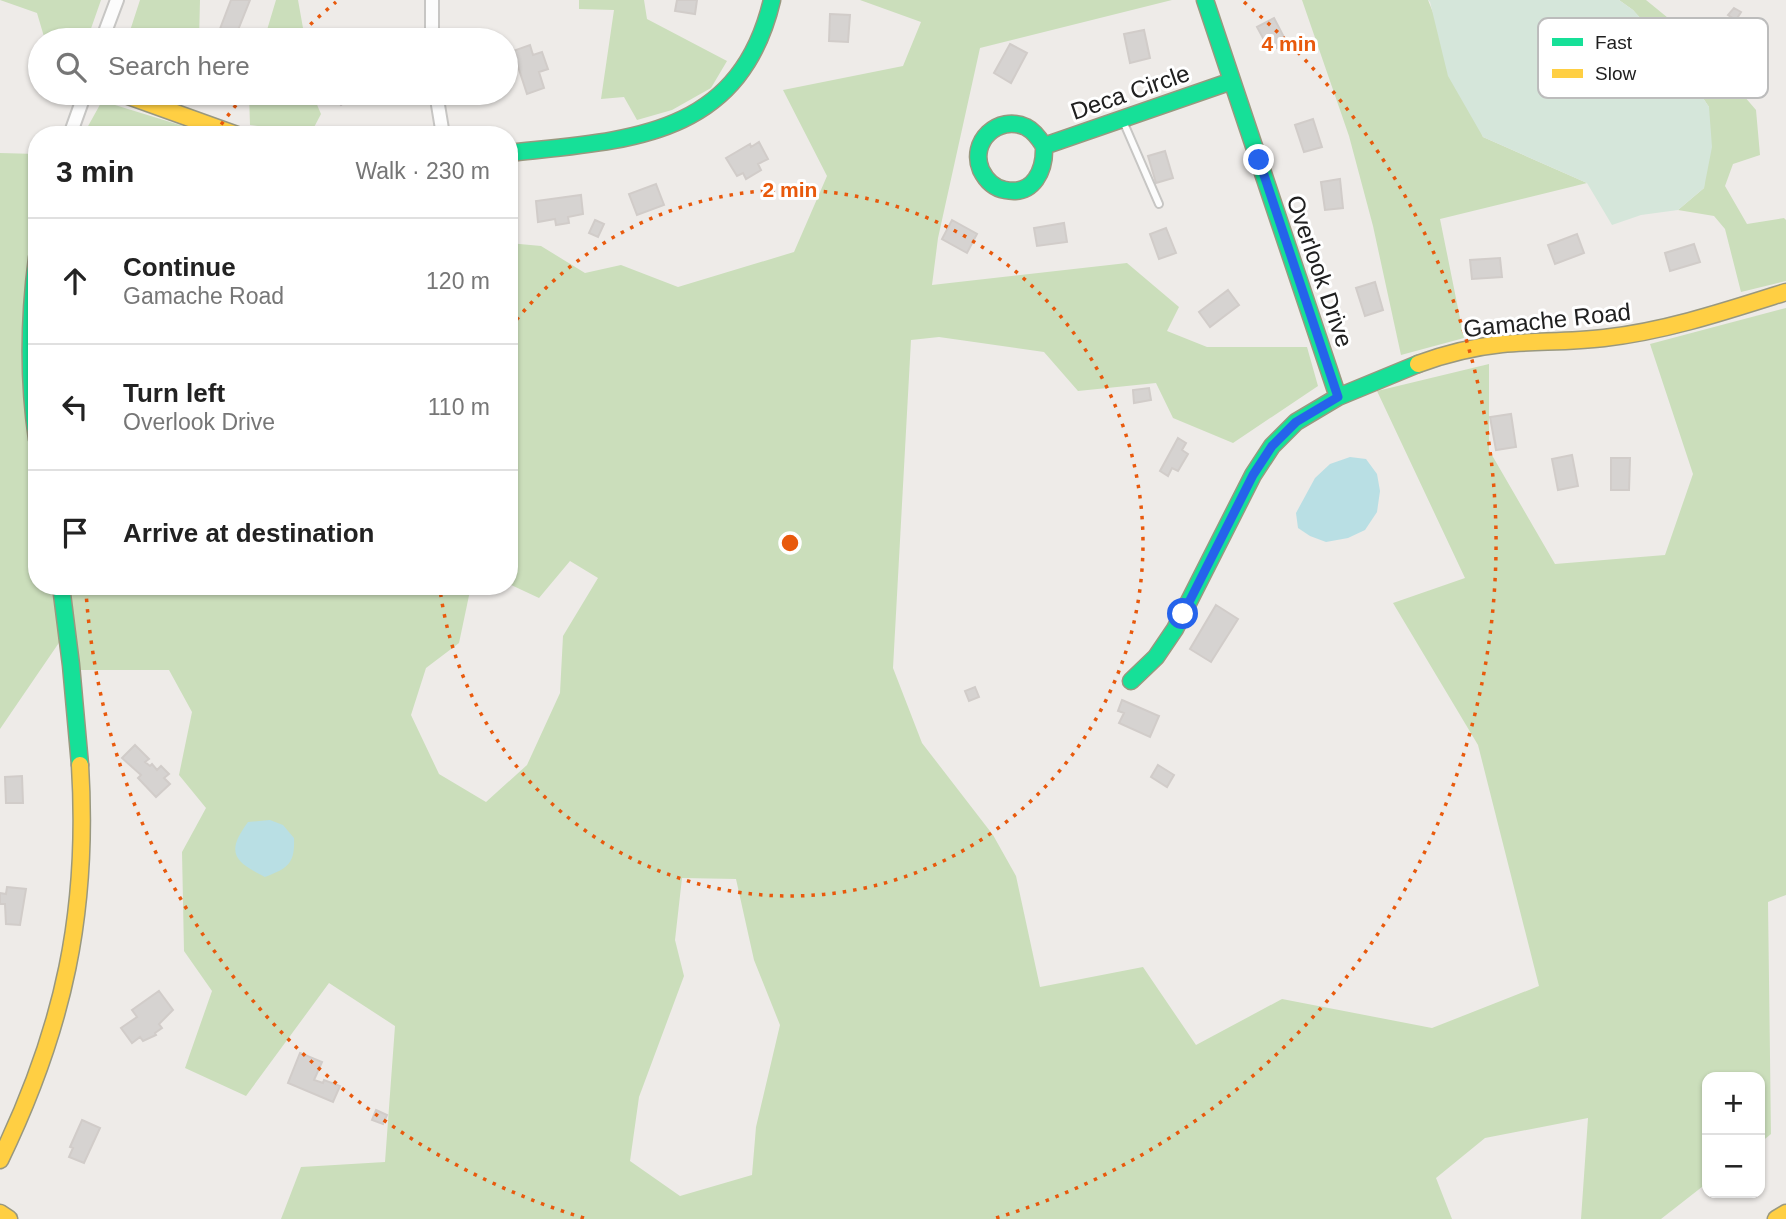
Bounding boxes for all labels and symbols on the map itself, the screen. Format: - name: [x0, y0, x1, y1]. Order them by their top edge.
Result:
- legend: [1538, 18, 1768, 98]
- text: 4 min: [1262, 32, 1316, 55]
- text: Fast: [1595, 32, 1633, 53]
- street label: Deca Circle: [1067, 59, 1193, 125]
- text: Slow: [1595, 63, 1636, 84]
- route end: [1243, 144, 1274, 175]
- text: 2 min: [763, 178, 817, 201]
- street label: Overlook Drive: [1281, 192, 1359, 350]
- street label: Gamache Road: [1462, 298, 1632, 342]
- centre of rings: [778, 531, 802, 555]
- route start: [1167, 598, 1198, 629]

